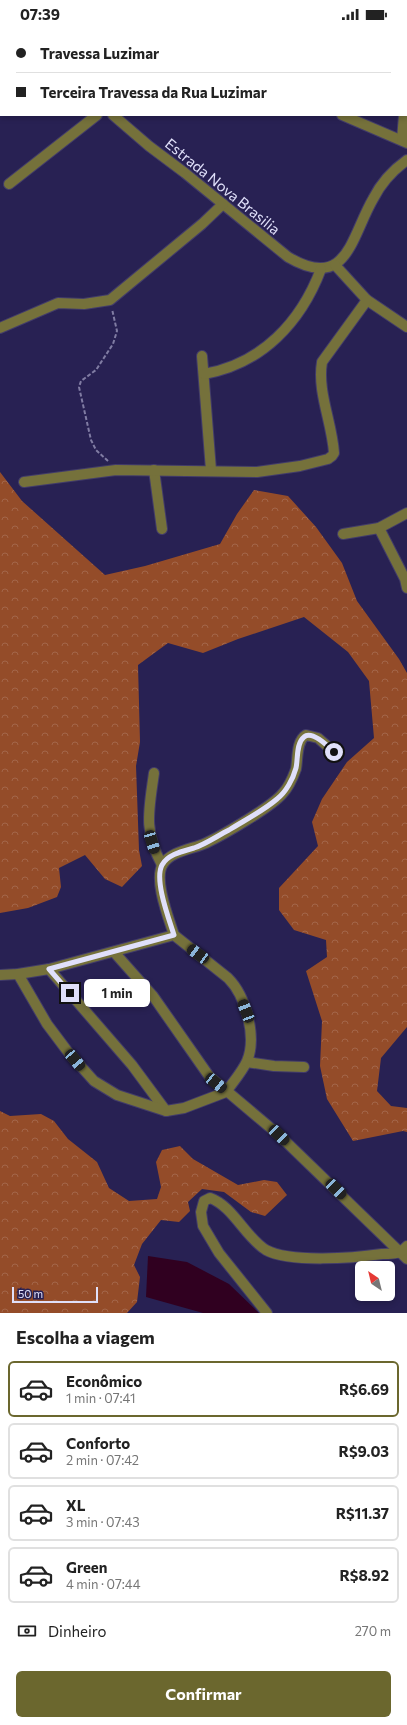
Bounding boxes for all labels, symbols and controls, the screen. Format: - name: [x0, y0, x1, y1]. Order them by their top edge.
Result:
- text: 07:39: [20, 5, 60, 23]
- text: Travessa Luzimar: [40, 44, 159, 62]
- text: Terceira Travessa da Rua Luzimar: [40, 83, 267, 101]
- street label: Estrada Nova Brasilia: [162, 134, 284, 238]
- route start: [325, 743, 343, 761]
- car: [143, 829, 161, 855]
- car: [185, 942, 211, 966]
- callout: 1 min: [84, 979, 150, 1007]
- route end: [61, 984, 79, 1002]
- text: 1 min: [102, 985, 132, 1001]
- car: [236, 998, 256, 1024]
- car: [63, 1047, 87, 1073]
- car: [203, 1071, 229, 1095]
- car: [266, 1122, 292, 1148]
- car: [323, 1176, 349, 1202]
- north arrow: [355, 1261, 395, 1301]
- map controls: [355, 1261, 395, 1301]
- scale bar: [12, 1285, 98, 1304]
- text: 50 m: [18, 1287, 43, 1300]
- text: Escolha a viagem: [16, 1326, 155, 1348]
- icon: car: [18, 1371, 54, 1407]
- text: Econômico: [66, 1372, 142, 1390]
- text: R$6.69: [339, 1380, 389, 1398]
- text: 1 min · 07:41: [66, 1390, 136, 1406]
- icon: car: [18, 1433, 54, 1469]
- text: Conforto: [66, 1434, 130, 1452]
- text: R$9.03: [339, 1442, 389, 1460]
- text: 2 min · 07:42: [66, 1452, 139, 1468]
- icon: car: [18, 1495, 54, 1531]
- text: XL: [66, 1496, 85, 1514]
- text: R$11.37: [336, 1504, 389, 1522]
- text: 3 min · 07:43: [66, 1514, 140, 1530]
- icon: car: [18, 1557, 54, 1593]
- text: Green: [66, 1558, 107, 1576]
- text: R$8.92: [339, 1566, 389, 1584]
- text: 4 min · 07:44: [66, 1576, 140, 1592]
- icon: cash: [16, 1620, 38, 1642]
- text: Dinheiro: [48, 1622, 107, 1640]
- text: 270 m: [355, 1623, 391, 1639]
- button: Confirmar: [16, 1671, 391, 1717]

